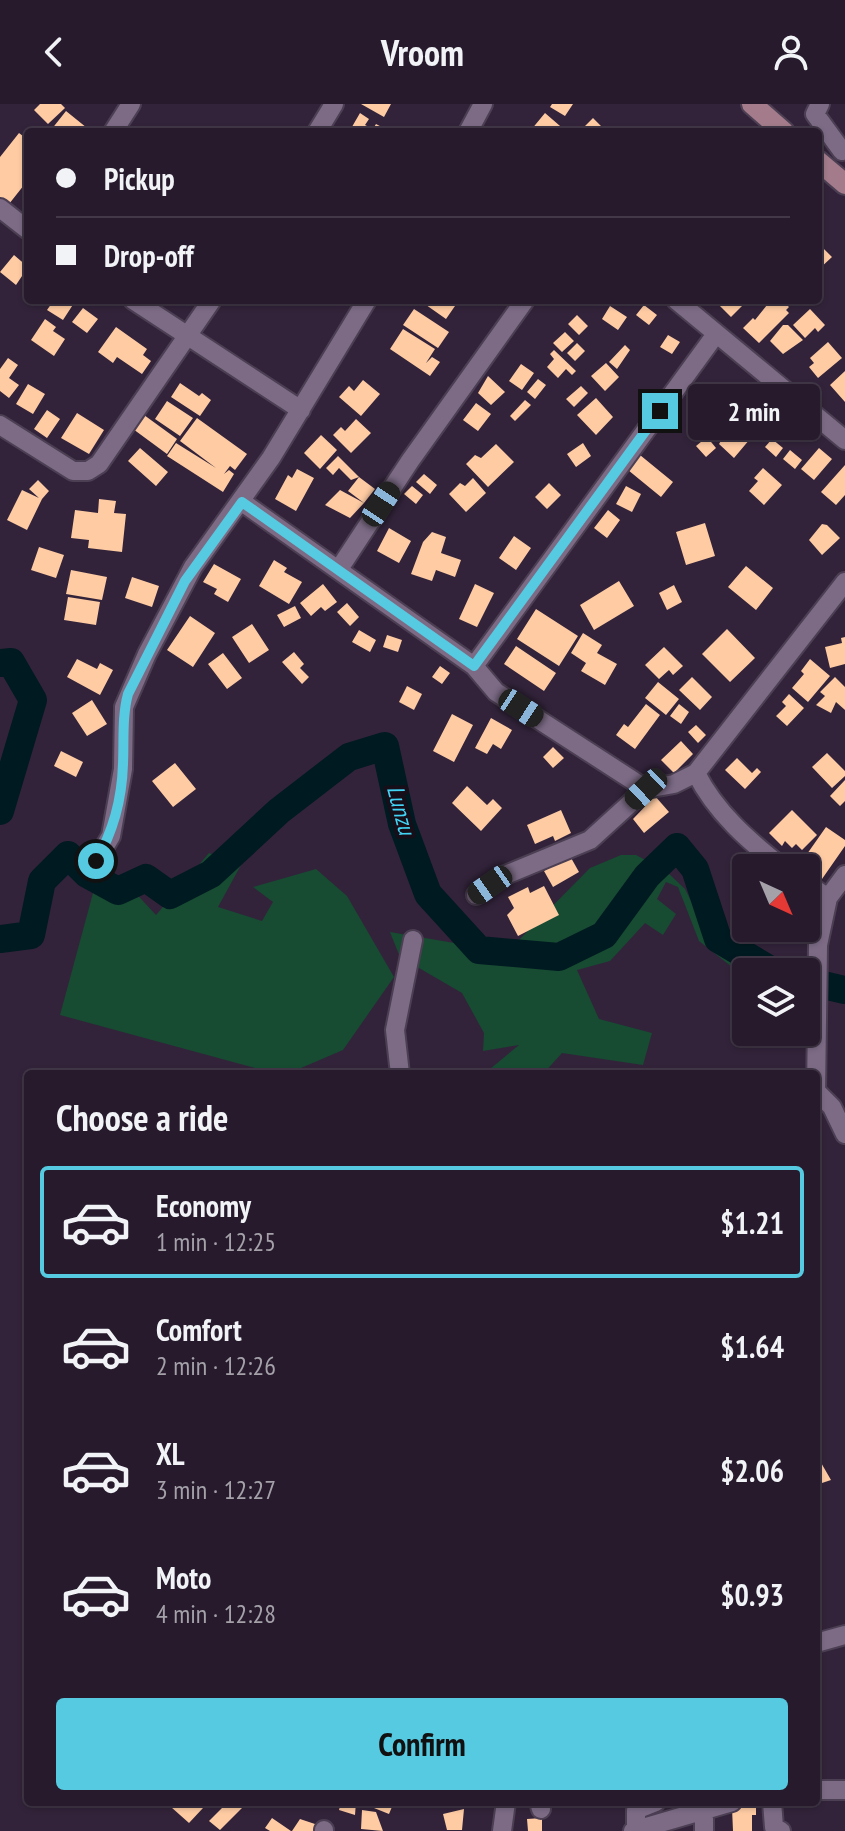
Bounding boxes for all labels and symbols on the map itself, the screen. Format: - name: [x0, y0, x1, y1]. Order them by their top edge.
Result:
- callout: 2 min: [688, 383, 820, 439]
- route end: [642, 393, 678, 429]
- car: [358, 477, 404, 531]
- car: [494, 685, 548, 731]
- car: [620, 764, 672, 814]
- water label: Lunzu: [380, 782, 423, 839]
- route start: [78, 843, 114, 879]
- north arrow: [732, 854, 820, 942]
- car: [463, 861, 517, 909]

